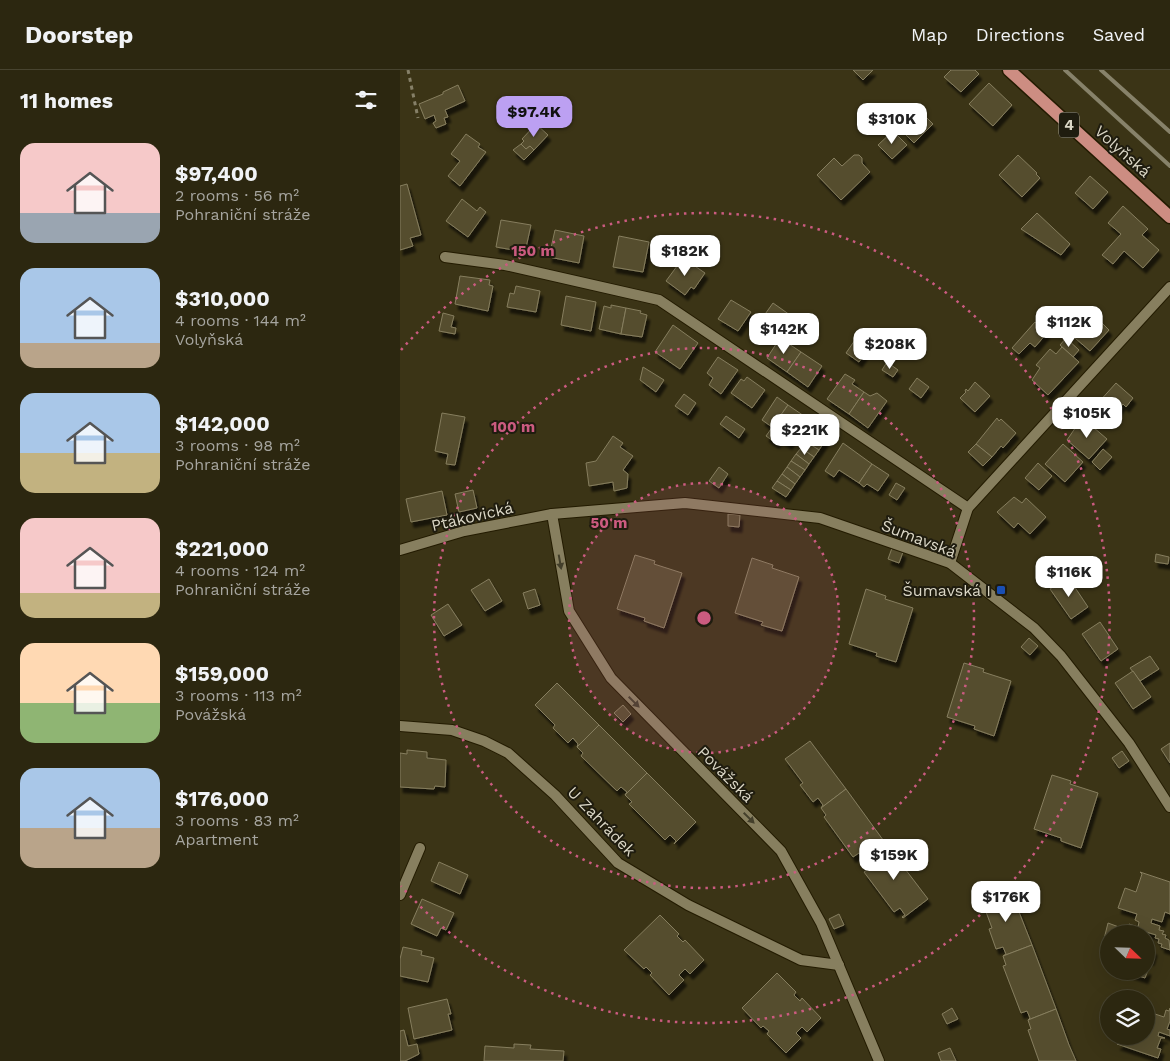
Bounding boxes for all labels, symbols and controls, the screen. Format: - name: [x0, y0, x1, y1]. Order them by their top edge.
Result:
- text: Doorstep: [25, 21, 133, 49]
- text: Map: [911, 24, 948, 45]
- text: Directions: [976, 24, 1065, 45]
- text: Saved: [1093, 24, 1145, 45]
- icon: filters: [352, 86, 380, 114]
- text: 11 homes: [20, 88, 113, 113]
- pin: $97.4K: [493, 96, 575, 138]
- text: $97.4K: [507, 102, 561, 121]
- pin: $310K: [857, 102, 927, 145]
- text: $310K: [868, 109, 916, 128]
- road number: 4: [1059, 112, 1079, 138]
- street label: Volyňská: [1091, 121, 1154, 181]
- text: $97,400: [175, 161, 258, 186]
- icon: home: [60, 163, 120, 223]
- text: 2 rooms · 56 m²: [175, 186, 299, 205]
- text: Pohraniční stráže: [175, 205, 310, 224]
- pin: $182K: [650, 234, 720, 277]
- text: $182K: [661, 241, 709, 260]
- text: 150 m: [511, 242, 555, 260]
- text: $310,000: [175, 286, 270, 311]
- icon: home: [60, 288, 120, 348]
- pin: $112K: [1034, 306, 1104, 348]
- text: 4 rooms · 144 m²: [175, 311, 306, 330]
- pin: $142K: [749, 312, 819, 355]
- text: $112K: [1047, 312, 1091, 331]
- text: $142K: [760, 319, 808, 338]
- pin: $208K: [855, 328, 925, 370]
- text: Volyňská: [175, 330, 243, 349]
- text: $208K: [864, 334, 916, 353]
- pin: $105K: [1052, 396, 1122, 439]
- text: $105K: [1063, 403, 1111, 422]
- text: $142,000: [175, 411, 270, 436]
- icon: home: [60, 413, 120, 473]
- pin: $221K: [770, 414, 840, 456]
- text: 100 m: [491, 418, 535, 436]
- text: $221K: [781, 420, 829, 439]
- text: 3 rooms · 98 m²: [175, 436, 300, 455]
- text: Pohraniční stráže: [175, 455, 310, 474]
- street label: Ptákovická: [429, 498, 515, 535]
- text: 50 m: [591, 514, 627, 532]
- street label: Šumavská: [879, 516, 959, 561]
- text: $221,000: [175, 536, 269, 561]
- icon: home: [60, 538, 120, 598]
- one-way arrow: [557, 555, 565, 571]
- pin: $116K: [1034, 556, 1104, 598]
- text: 4 rooms · 124 m²: [175, 561, 305, 580]
- text: $116K: [1047, 562, 1092, 581]
- text: Pohraniční stráže: [175, 580, 310, 599]
- place label: Šumavská I: [903, 581, 991, 600]
- marker: Šumavská I: [995, 584, 1007, 596]
- centre of rings: [695, 609, 713, 627]
- text: $159,000: [175, 661, 269, 686]
- icon: home: [60, 663, 120, 723]
- text: 3 rooms · 113 m²: [175, 686, 302, 705]
- one-way arrow: [628, 696, 640, 708]
- text: Povážská: [175, 705, 246, 724]
- street label: Povážská: [694, 742, 758, 806]
- street label: U Zahrádek: [564, 783, 640, 860]
- text: $176,000: [175, 786, 269, 811]
- icon: home: [60, 788, 120, 848]
- text: 3 rooms · 83 m²: [175, 811, 299, 830]
- one-way arrow: [742, 812, 754, 824]
- text: Apartment: [175, 830, 258, 849]
- pin: $159K: [859, 838, 929, 881]
- text: $159K: [870, 845, 918, 864]
- pin: $176K: [971, 880, 1041, 923]
- text: $176K: [982, 887, 1030, 906]
- north arrow: [1100, 925, 1155, 980]
- map controls: [1100, 925, 1155, 1045]
- button: layers: [1100, 990, 1155, 1045]

